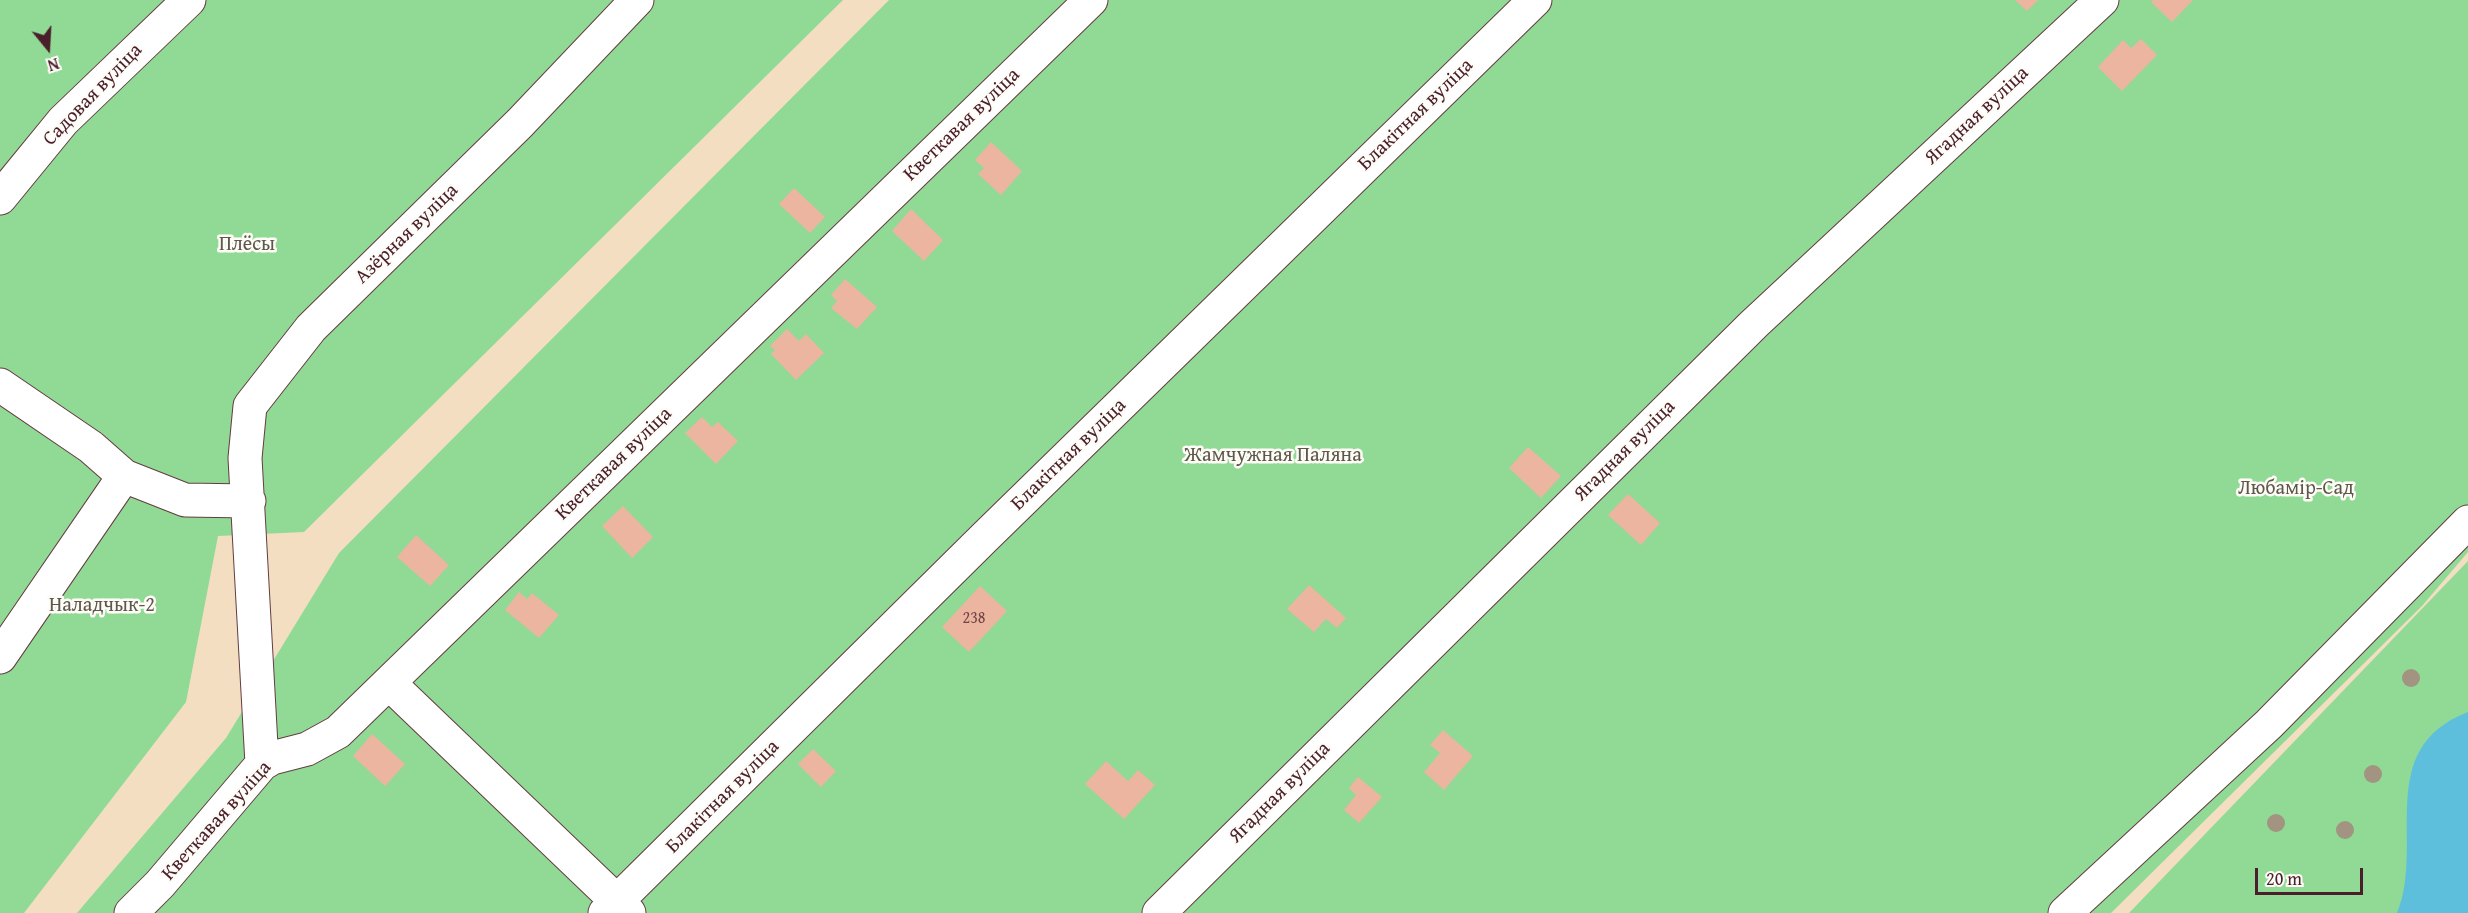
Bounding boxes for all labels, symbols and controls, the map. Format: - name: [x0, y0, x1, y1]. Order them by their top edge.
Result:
- north arrow: [18, 18, 78, 78]
- street label: Садовая вуліца: [38, 39, 148, 151]
- text: N: [45, 52, 62, 78]
- street label: Блакітная вуліца: [1353, 54, 1479, 176]
- street label: Ягадная вуліца: [1920, 62, 2034, 170]
- street label: Кветкавая вуліца: [899, 63, 1025, 187]
- street label: Азёрная вуліца: [350, 179, 464, 289]
- park label: Плёсы: [219, 233, 275, 257]
- street label: Блакітная вуліца: [1006, 394, 1132, 516]
- street label: Ягадная вуліца: [1569, 395, 1681, 507]
- street label: Кветкавая вуліца: [551, 402, 677, 526]
- park label: Жамчужная Паляна: [1184, 444, 1362, 468]
- park label: Любамір-Сад: [2238, 477, 2354, 501]
- park label: Наладчык-2: [49, 594, 155, 618]
- house number: 238: [962, 609, 986, 629]
- street label: Блакітная вуліца: [661, 735, 785, 859]
- street label: Ягадная вуліца: [1224, 737, 1336, 849]
- street label: Кветкавая вуліца: [157, 756, 277, 886]
- scale bar: [2258, 856, 2366, 894]
- text: 20 m: [2266, 865, 2302, 892]

